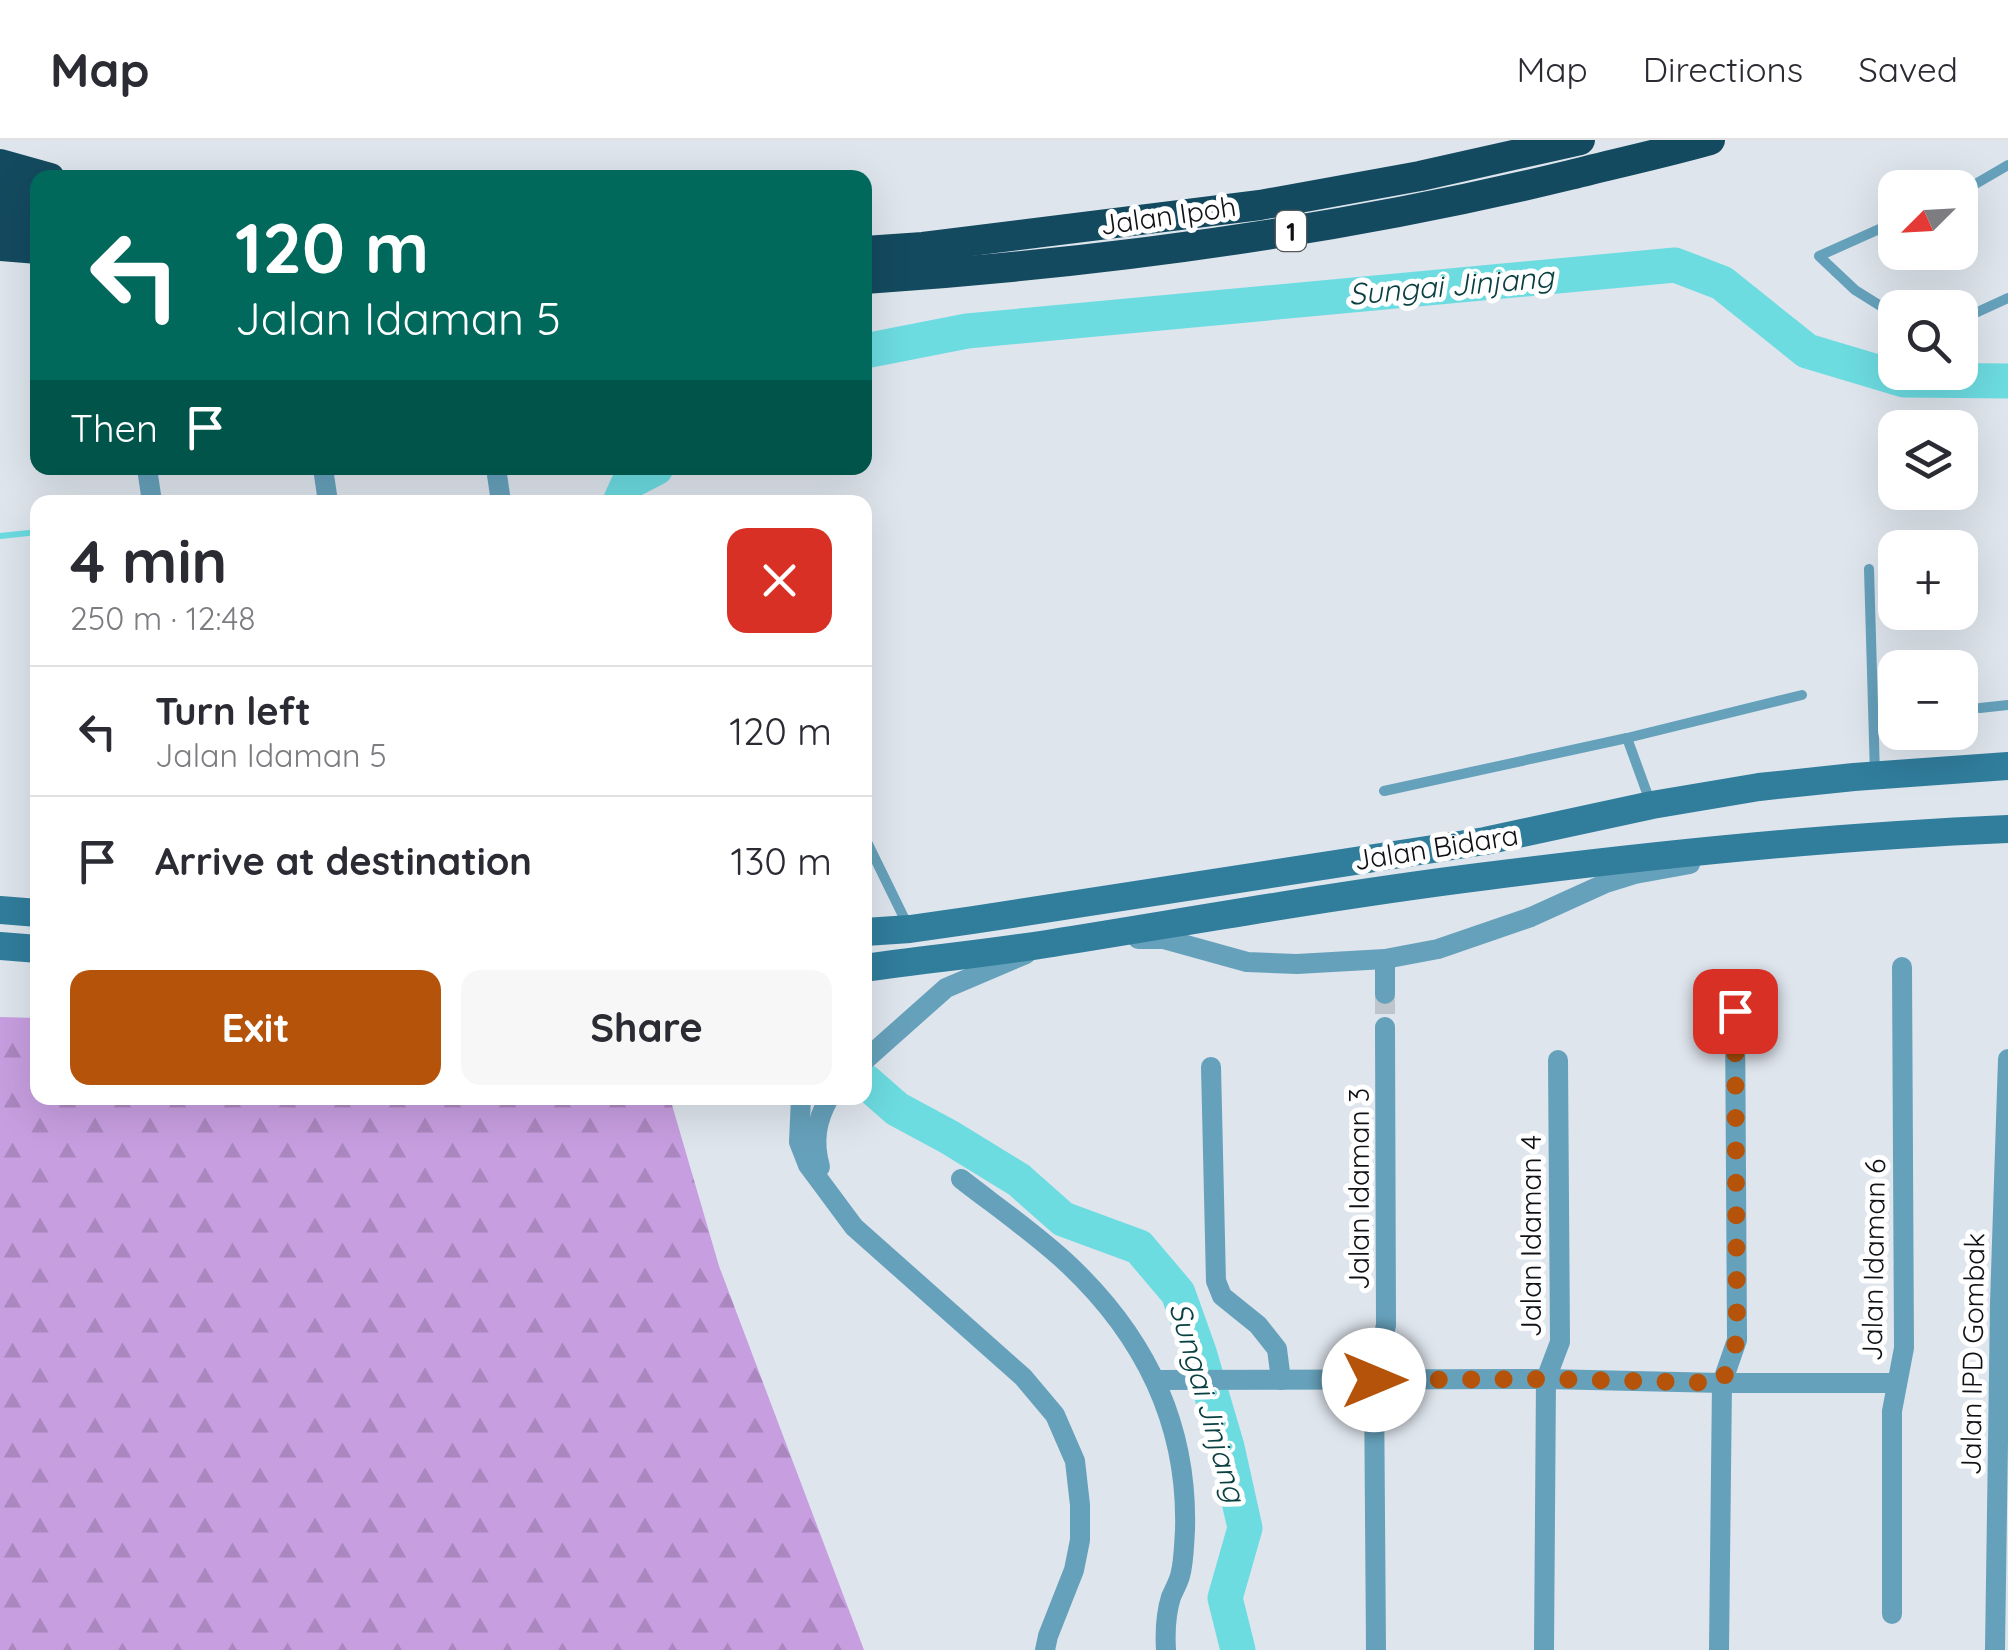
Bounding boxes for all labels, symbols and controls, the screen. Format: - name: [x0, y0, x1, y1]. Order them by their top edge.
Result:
- text: Map: [50, 39, 150, 99]
- text: Map: [1516, 47, 1588, 91]
- text: Directions: [1643, 47, 1803, 91]
- text: Saved: [1858, 47, 1958, 91]
- north arrow: [1878, 170, 1978, 270]
- map controls: [1878, 170, 1978, 750]
- street label: Jalan Ipoh: [1098, 188, 1238, 242]
- text: 120 m: [235, 203, 429, 291]
- icon: left: [70, 210, 200, 340]
- road number: 1: [1276, 211, 1306, 251]
- water label: Sungai Jinjang: [1347, 257, 1557, 313]
- text: Jalan Idaman 5: [235, 290, 561, 346]
- button: search: [1878, 290, 1978, 390]
- icon: arrive: [178, 400, 233, 455]
- text: Then: [70, 404, 158, 452]
- button: layers: [1878, 410, 1978, 510]
- text: 4 min: [70, 523, 227, 598]
- button: close: [727, 528, 832, 633]
- button: +: [1878, 530, 1978, 630]
- text: 250 m · 12:48: [70, 598, 256, 638]
- button: −: [1878, 650, 1978, 750]
- text: Turn left: [155, 687, 311, 735]
- icon: left: [70, 704, 125, 759]
- text: 120 m: [729, 707, 832, 755]
- text: Jalan Idaman 5: [155, 735, 387, 775]
- street label: Jalan Bidara: [1351, 817, 1521, 877]
- icon: arrive: [70, 834, 125, 889]
- text: Arrive at destination: [155, 837, 532, 885]
- text: 130 m: [730, 837, 832, 885]
- pin: [1693, 969, 1778, 1054]
- button: Exit: [70, 970, 441, 1085]
- button: Share: [461, 970, 832, 1085]
- icon: arrive: [1708, 984, 1763, 1039]
- street label: Jalan Idaman 3: [1341, 1088, 1376, 1290]
- street label: Jalan Idaman 4: [1513, 1135, 1548, 1337]
- street label: Jalan Idaman 6: [1854, 1158, 1892, 1362]
- street label: Jalan IPD Gombak: [1952, 1232, 1992, 1476]
- water label: Sungai Jinjang: [1161, 1298, 1255, 1508]
- position arrow: [1322, 1328, 1426, 1432]

